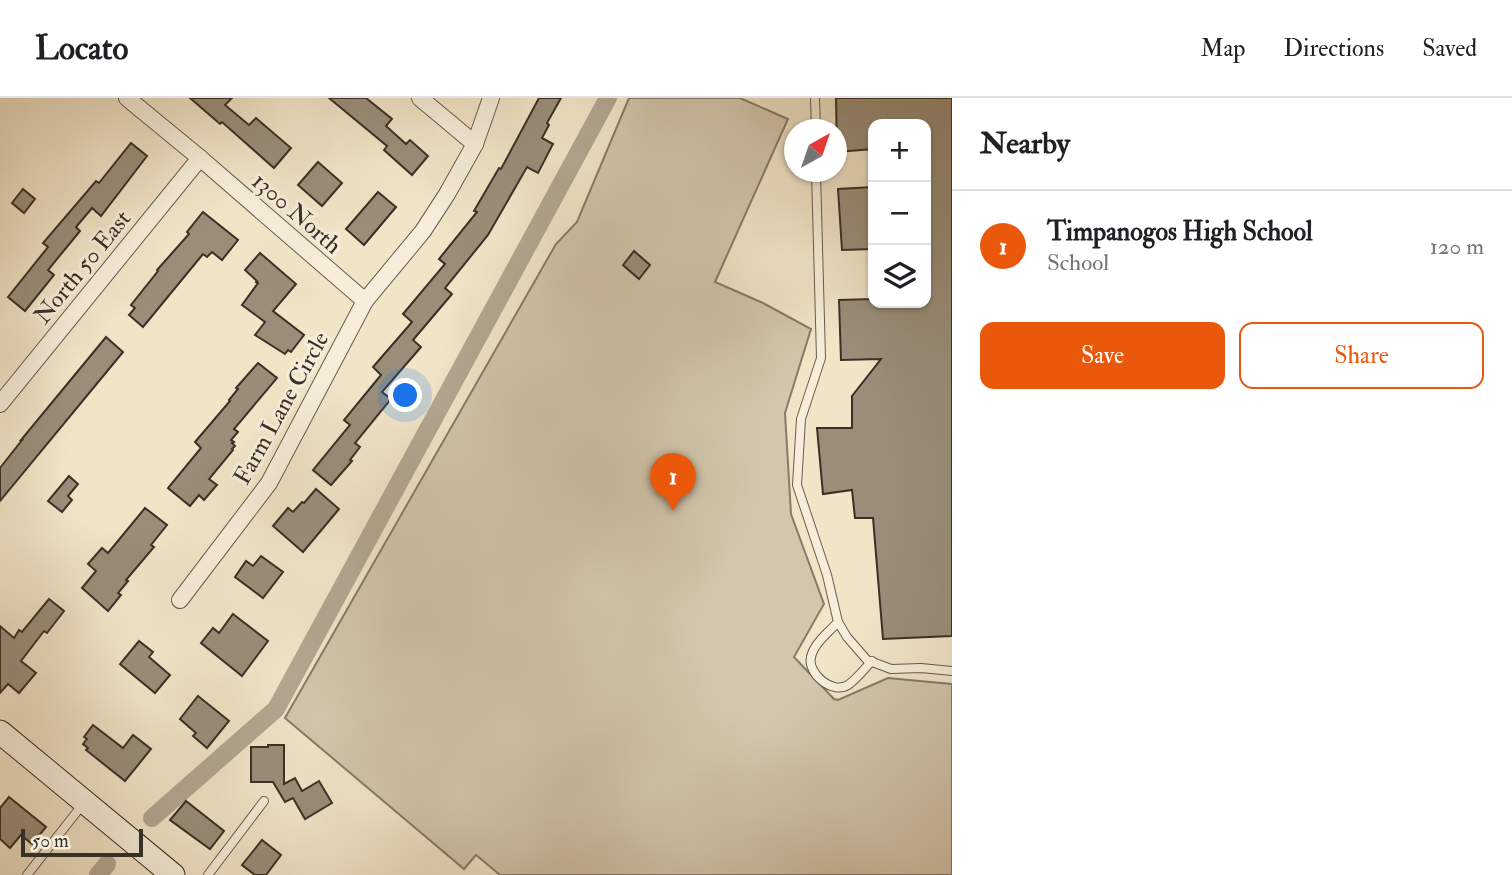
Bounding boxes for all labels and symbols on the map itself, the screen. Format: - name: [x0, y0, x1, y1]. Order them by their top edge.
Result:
- north arrow: [784, 119, 847, 182]
- street label: 1300 North: [245, 166, 348, 261]
- street label: North 50 East: [27, 204, 138, 331]
- street label: Farm Lane Circle: [227, 326, 336, 490]
- your location: [388, 378, 422, 412]
- pin: 1: [650, 453, 696, 511]
- scale bar: [21, 826, 144, 858]

